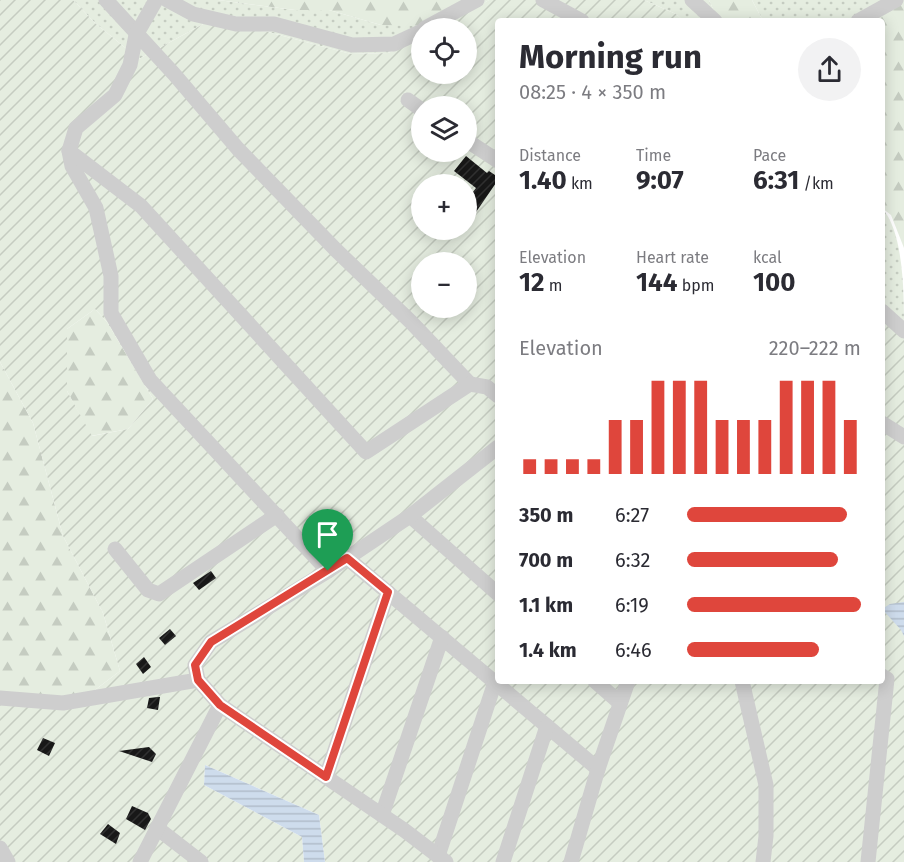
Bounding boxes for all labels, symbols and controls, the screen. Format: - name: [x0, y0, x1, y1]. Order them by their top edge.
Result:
- map controls: [411, 18, 477, 318]
- button: locate: [411, 18, 477, 84]
- text: Morning run: [519, 37, 702, 77]
- button: share: [798, 38, 861, 101]
- text: 08:25 · 4 × 350 m: [519, 80, 666, 104]
- button: layers: [411, 96, 477, 162]
- text: Distance: [519, 146, 581, 165]
- text: Time: [636, 146, 671, 165]
- text: Pace: [753, 146, 786, 165]
- text: 1.40: [519, 165, 567, 196]
- text: 9:07: [636, 165, 684, 196]
- text: 6:31: [753, 165, 799, 196]
- button: +: [411, 174, 477, 240]
- text: km: [567, 174, 593, 193]
- text: /km: [799, 174, 834, 193]
- text: Elevation: [519, 248, 586, 267]
- text: Heart rate: [636, 248, 709, 267]
- text: kcal: [753, 248, 782, 267]
- button: −: [411, 252, 477, 318]
- text: 12: [519, 267, 545, 298]
- text: 144: [636, 267, 677, 298]
- text: 100: [753, 267, 795, 298]
- text: m: [545, 276, 562, 295]
- text: bpm: [677, 276, 714, 295]
- text: Elevation: [519, 336, 603, 360]
- text: 220–222 m: [769, 336, 861, 360]
- text: 350 m: [519, 503, 573, 527]
- text: 6:27: [615, 503, 649, 527]
- pin: [302, 509, 353, 571]
- icon: arrive: [311, 518, 344, 551]
- text: 700 m: [519, 548, 573, 572]
- text: 6:32: [615, 548, 650, 572]
- text: 1.1 km: [519, 593, 573, 617]
- text: 6:19: [615, 593, 649, 617]
- text: 1.4 km: [519, 638, 577, 662]
- text: 6:46: [615, 638, 652, 662]

